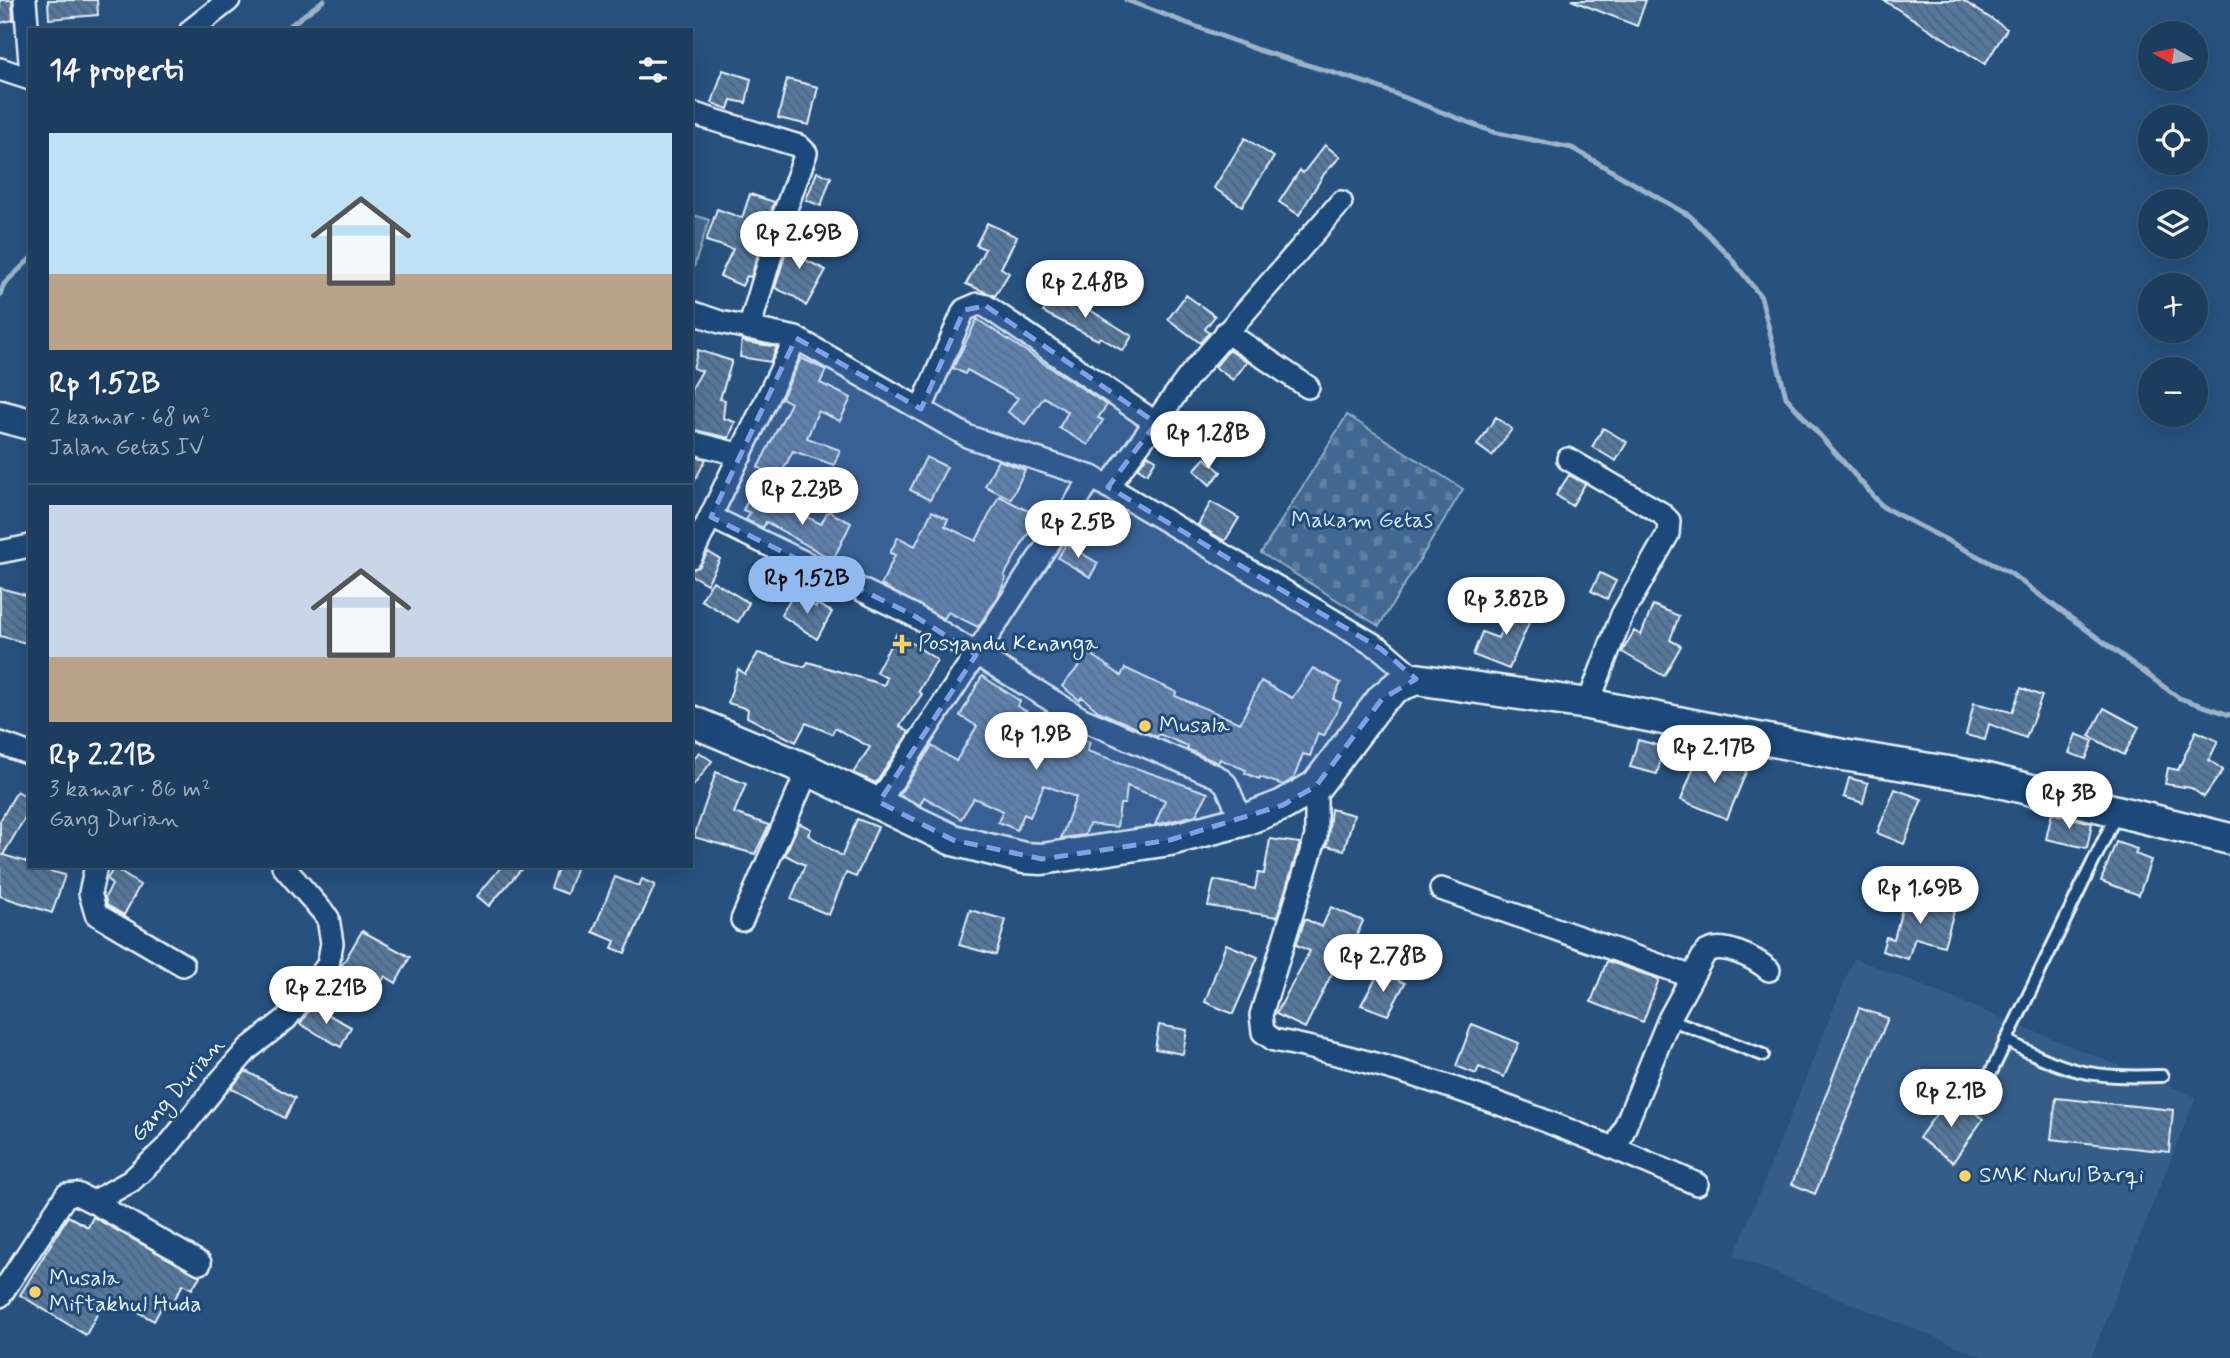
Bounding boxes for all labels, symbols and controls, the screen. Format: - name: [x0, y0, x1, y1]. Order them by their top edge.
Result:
- north arrow: [2138, 21, 2208, 91]
- map controls: [2138, 21, 2208, 427]
- text: 14 properti: [49, 51, 183, 90]
- icon: filters: [634, 51, 672, 89]
- button: locate: [2138, 105, 2208, 175]
- icon: home: [298, 178, 424, 304]
- button: layers: [2138, 189, 2208, 259]
- pin: Rp 2.69B: [727, 212, 871, 271]
- text: Rp 2.69B: [756, 219, 842, 249]
- pin: Rp 2.48B: [1013, 260, 1157, 320]
- text: Rp 2.48B: [1042, 268, 1128, 298]
- button: +: [2138, 273, 2208, 343]
- button: −: [2138, 357, 2208, 427]
- text: Rp 1.52B: [49, 364, 160, 403]
- text: 2 kamar · 68 m²: [49, 403, 211, 433]
- pin: Rp 1.28B: [1136, 412, 1280, 471]
- text: Rp 1.28B: [1166, 419, 1250, 449]
- text: Jalan Getas IV: [49, 433, 204, 463]
- pin: Rp 2.23B: [730, 468, 874, 527]
- text: Rp 2.23B: [761, 475, 843, 505]
- pin: Rp 2.5B: [1013, 500, 1143, 560]
- park label: Makam Getas: [1291, 506, 1433, 536]
- text: Rp 2.5B: [1041, 508, 1115, 538]
- icon: home: [298, 550, 424, 676]
- pin: Rp 1.52B: [735, 556, 879, 616]
- text: Rp 1.52B: [764, 564, 850, 594]
- pin: Rp 3.82B: [1434, 578, 1578, 637]
- text: Rp 3.82B: [1464, 585, 1548, 615]
- place label: Posyandu Kenanga: [918, 629, 1098, 661]
- marker: Posyandu Kenanga: [892, 634, 912, 654]
- place label: Musala: [1159, 711, 1230, 741]
- pin: Rp 1.9B: [971, 712, 1101, 772]
- marker: Musala: [1137, 718, 1153, 734]
- text: Rp 1.9B: [1001, 720, 1071, 750]
- pin: Rp 2.17B: [1642, 726, 1786, 785]
- text: Rp 2.17B: [1673, 733, 1755, 763]
- text: Rp 2.21B: [49, 736, 155, 775]
- pin: Rp 3B: [2020, 772, 2118, 831]
- text: 3 kamar · 86 m²: [49, 775, 211, 805]
- text: Rp 3B: [2042, 779, 2096, 809]
- text: Gang Durian: [49, 805, 179, 835]
- pin: Rp 1.69B: [1848, 866, 1992, 926]
- text: Rp 1.69B: [1878, 874, 1962, 904]
- pin: Rp 2.78B: [1311, 934, 1455, 994]
- text: Rp 2.78B: [1340, 942, 1426, 972]
- pin: Rp 2.21B: [254, 967, 398, 1026]
- text: Rp 2.21B: [285, 974, 367, 1004]
- street label: Gang Durian: [124, 1031, 233, 1150]
- pin: Rp 2.1B: [1886, 1070, 2016, 1129]
- text: Rp 2.1B: [1916, 1077, 1986, 1107]
- place label: SMK Nurul Barqi: [1979, 1161, 2144, 1191]
- marker: SMK Nurul Barqi: [1957, 1168, 1973, 1184]
- place label: Musala Miftakhul Huda: [49, 1264, 201, 1320]
- marker: Musala Miftakhul Huda: [27, 1284, 43, 1300]

